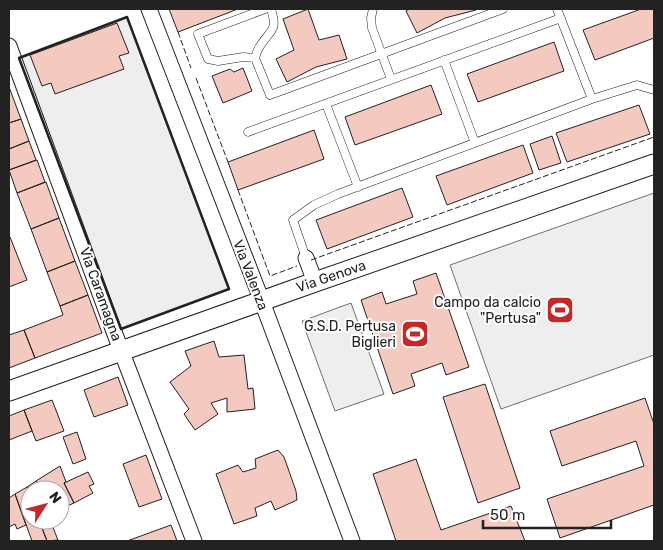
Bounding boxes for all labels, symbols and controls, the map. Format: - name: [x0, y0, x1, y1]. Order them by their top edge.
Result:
- street label: Via Valenza: [229, 238, 272, 313]
- street label: Via Caramagna: [76, 245, 125, 343]
- street label: Via Genova: [294, 257, 368, 296]
- place label: Campo da calcio "Pertusa": [434, 294, 541, 327]
- sports icon: Campo da calcio "Pertusa": [545, 295, 575, 325]
- place label: G.S.D. Pertusa Biglieri: [304, 318, 396, 351]
- sports icon: G.S.D. Pertusa Biglieri: [400, 319, 430, 349]
- north arrow: [20, 480, 70, 530]
- text: N: [45, 489, 65, 507]
- scale bar: [483, 498, 610, 530]
- text: 50 m: [490, 506, 525, 524]

